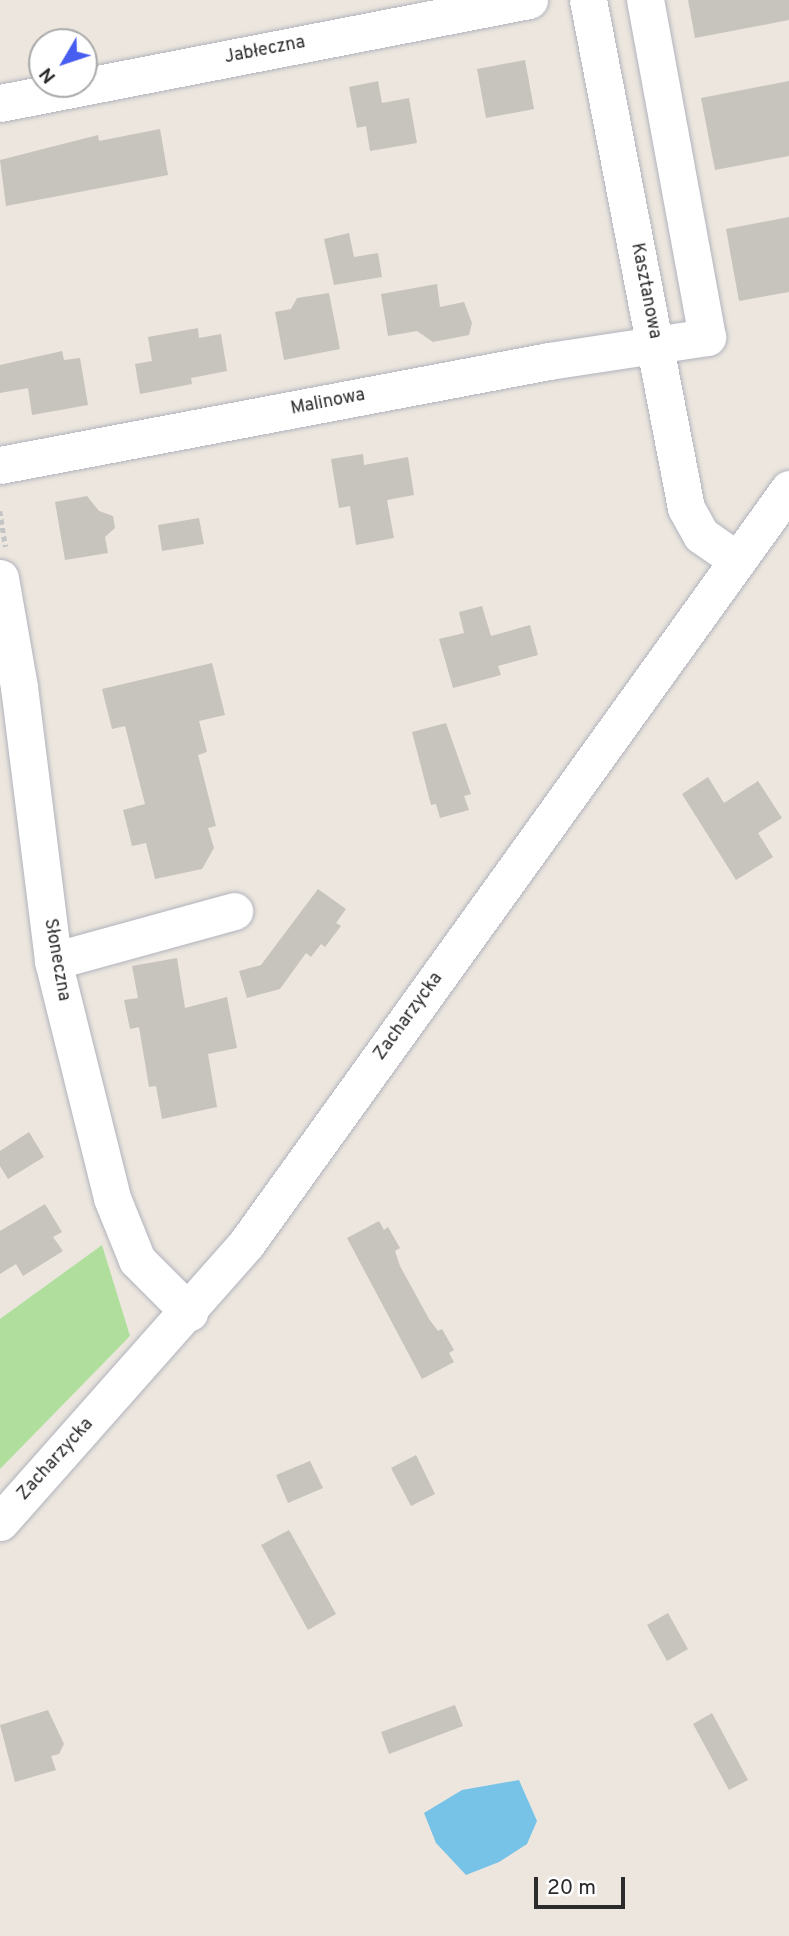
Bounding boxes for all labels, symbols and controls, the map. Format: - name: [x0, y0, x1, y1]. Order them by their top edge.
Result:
- north arrow: [28, 28, 98, 98]
- street label: Jabłeczna: [223, 33, 307, 69]
- text: N: [35, 62, 62, 88]
- street label: Kasztanowa: [625, 241, 665, 341]
- street label: Malinowa: [289, 385, 367, 421]
- street label: Słoneczna: [38, 917, 74, 1003]
- street label: Zacharzycka: [370, 969, 448, 1065]
- street label: Zacharzycka: [13, 1414, 99, 1506]
- scale bar: [537, 1862, 628, 1906]
- text: 20 m: [547, 1875, 596, 1902]

